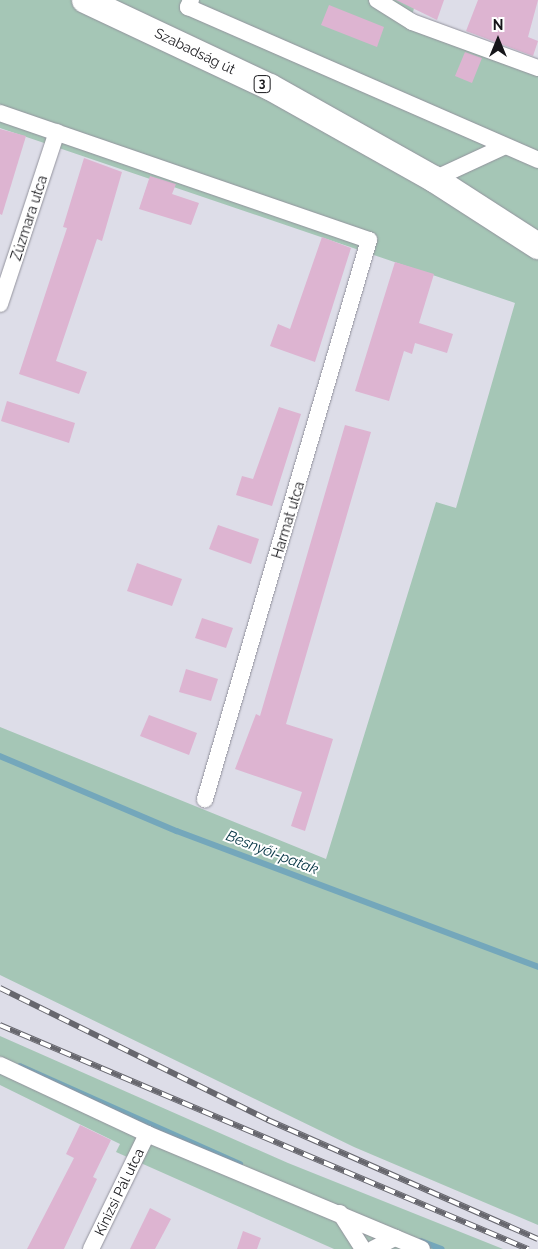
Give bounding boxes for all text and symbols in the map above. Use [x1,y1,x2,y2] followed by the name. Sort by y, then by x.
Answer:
[473,15,523,65] north arrow
[493,17,503,33] text: N
[152,24,238,78] street label: Szabadság út
[253,74,271,94] road number: 3
[7,173,51,263] street label: Zúzmara utca
[268,479,308,561] street label: Harmat utca
[223,827,321,879] water label: Besnyői-patak
[91,1145,147,1239] street label: Kinizsi Pál utca

